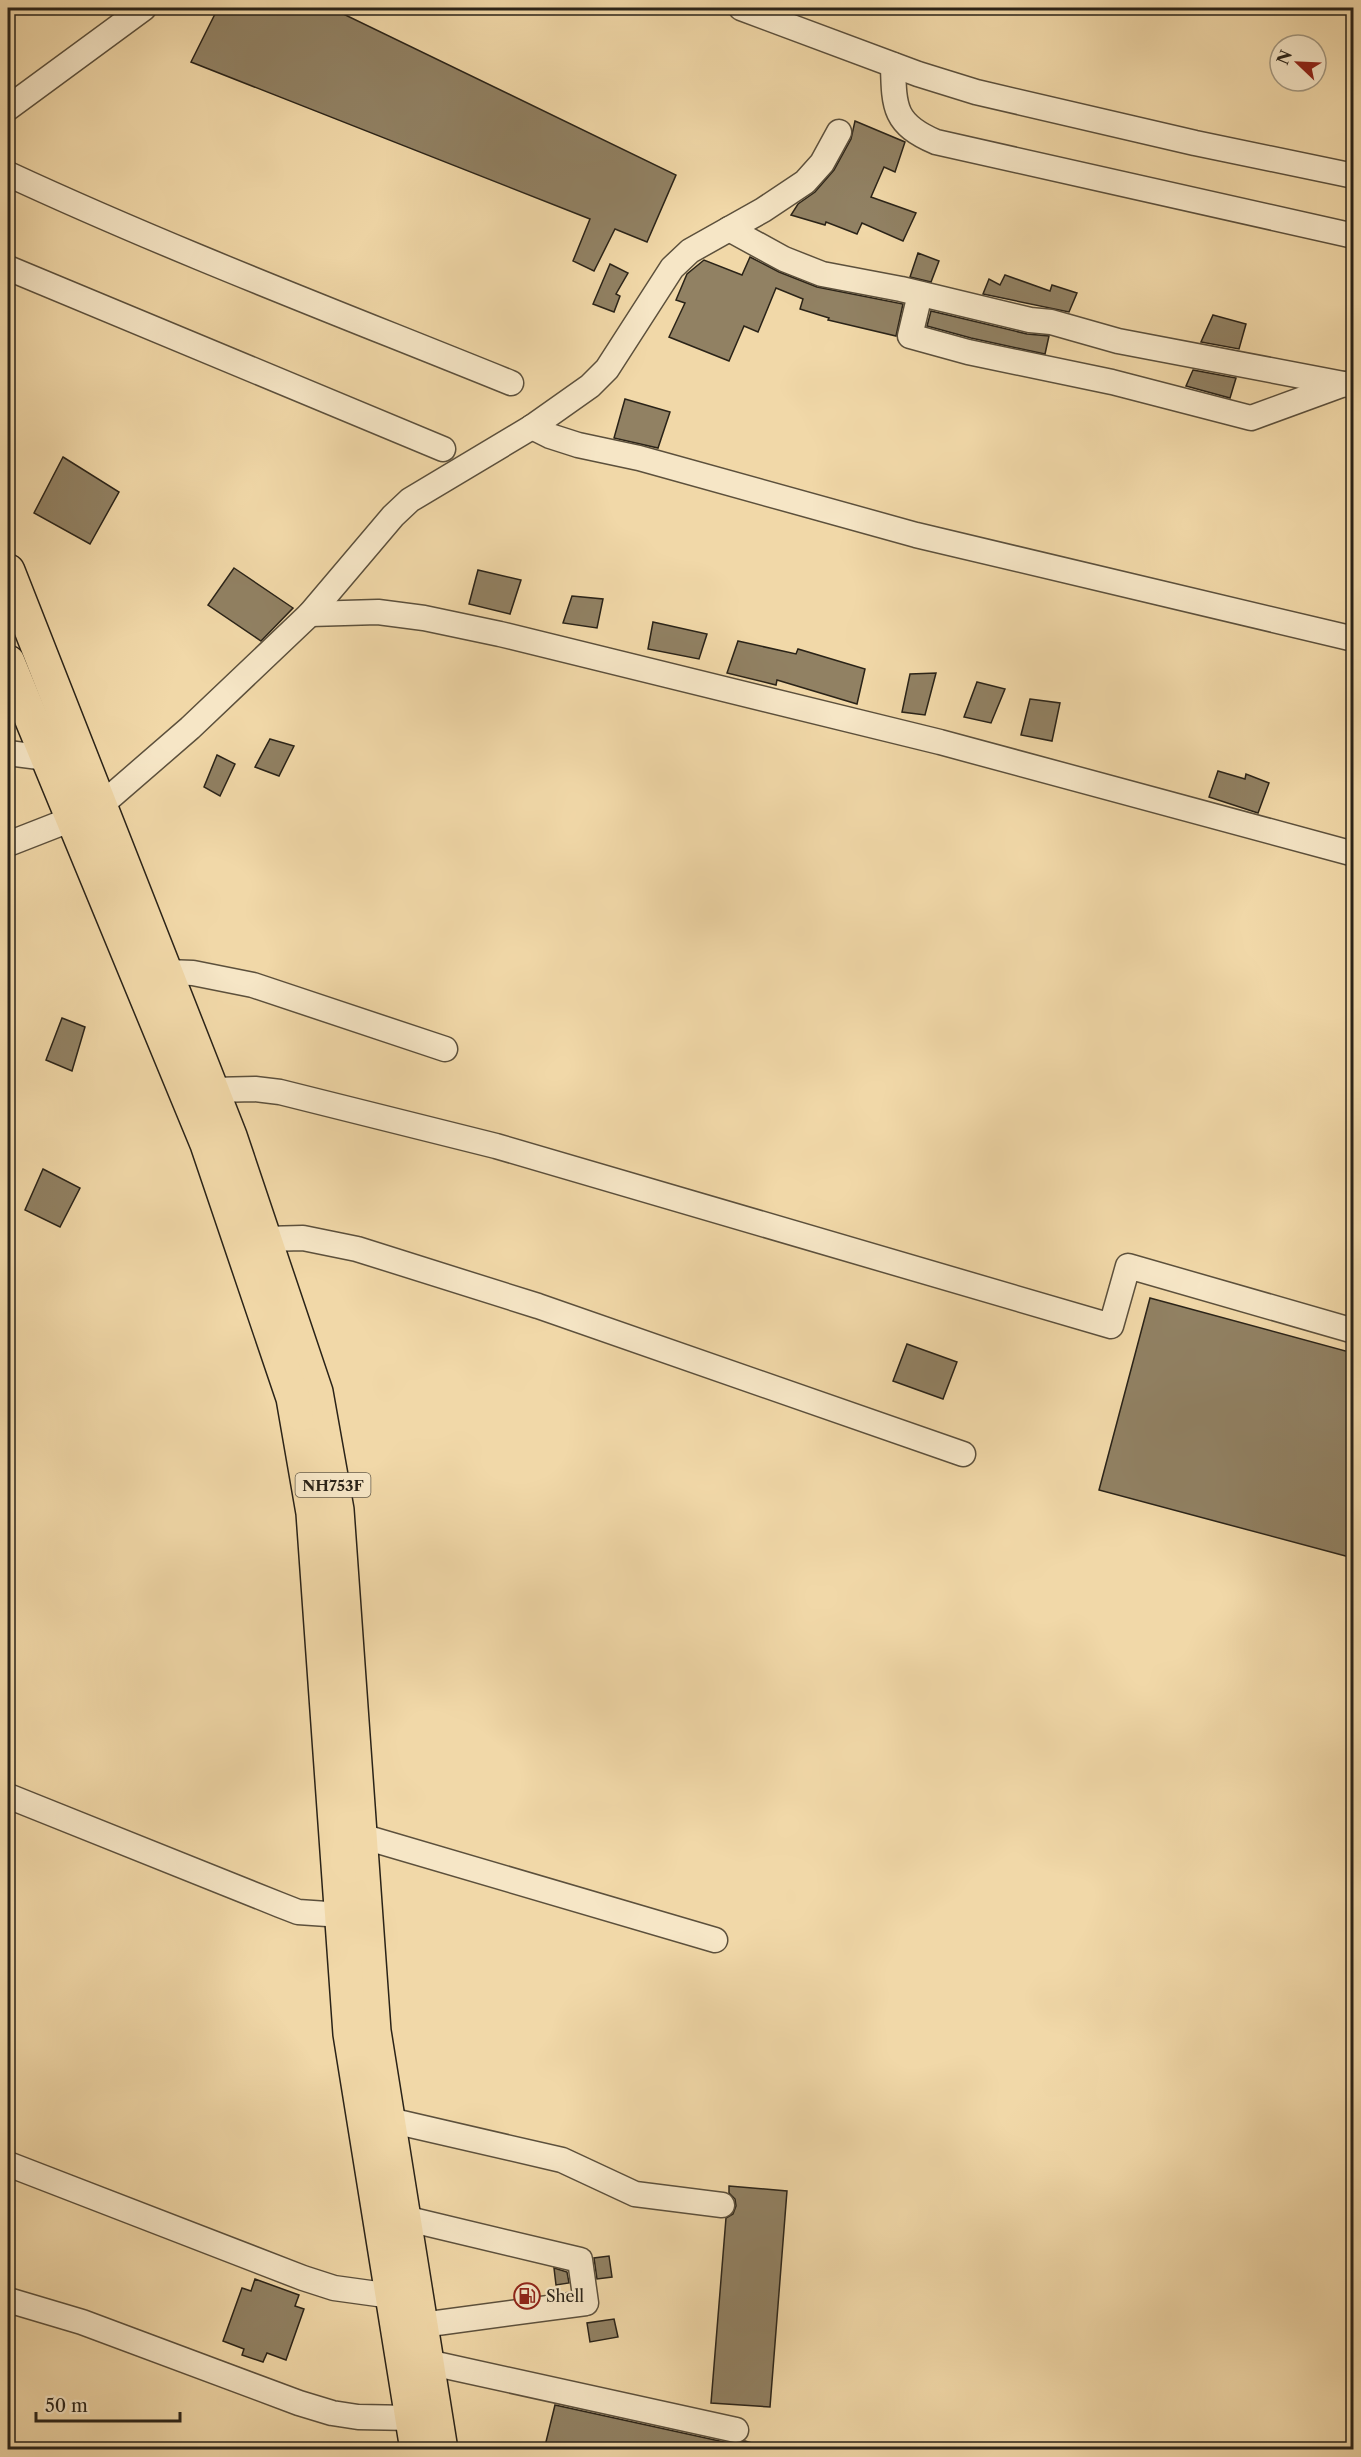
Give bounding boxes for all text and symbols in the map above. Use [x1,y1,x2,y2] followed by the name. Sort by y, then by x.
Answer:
[1268,33,1328,93] north arrow
[1272,47,1296,67] text: N
[296,1473,370,1497] road number: NH753F
[512,2281,542,2311] fuel station icon: Shell
[546,2286,584,2306] place label: Shell
[36,2385,180,2423] scale bar
[45,2395,88,2417] text: 50 m

